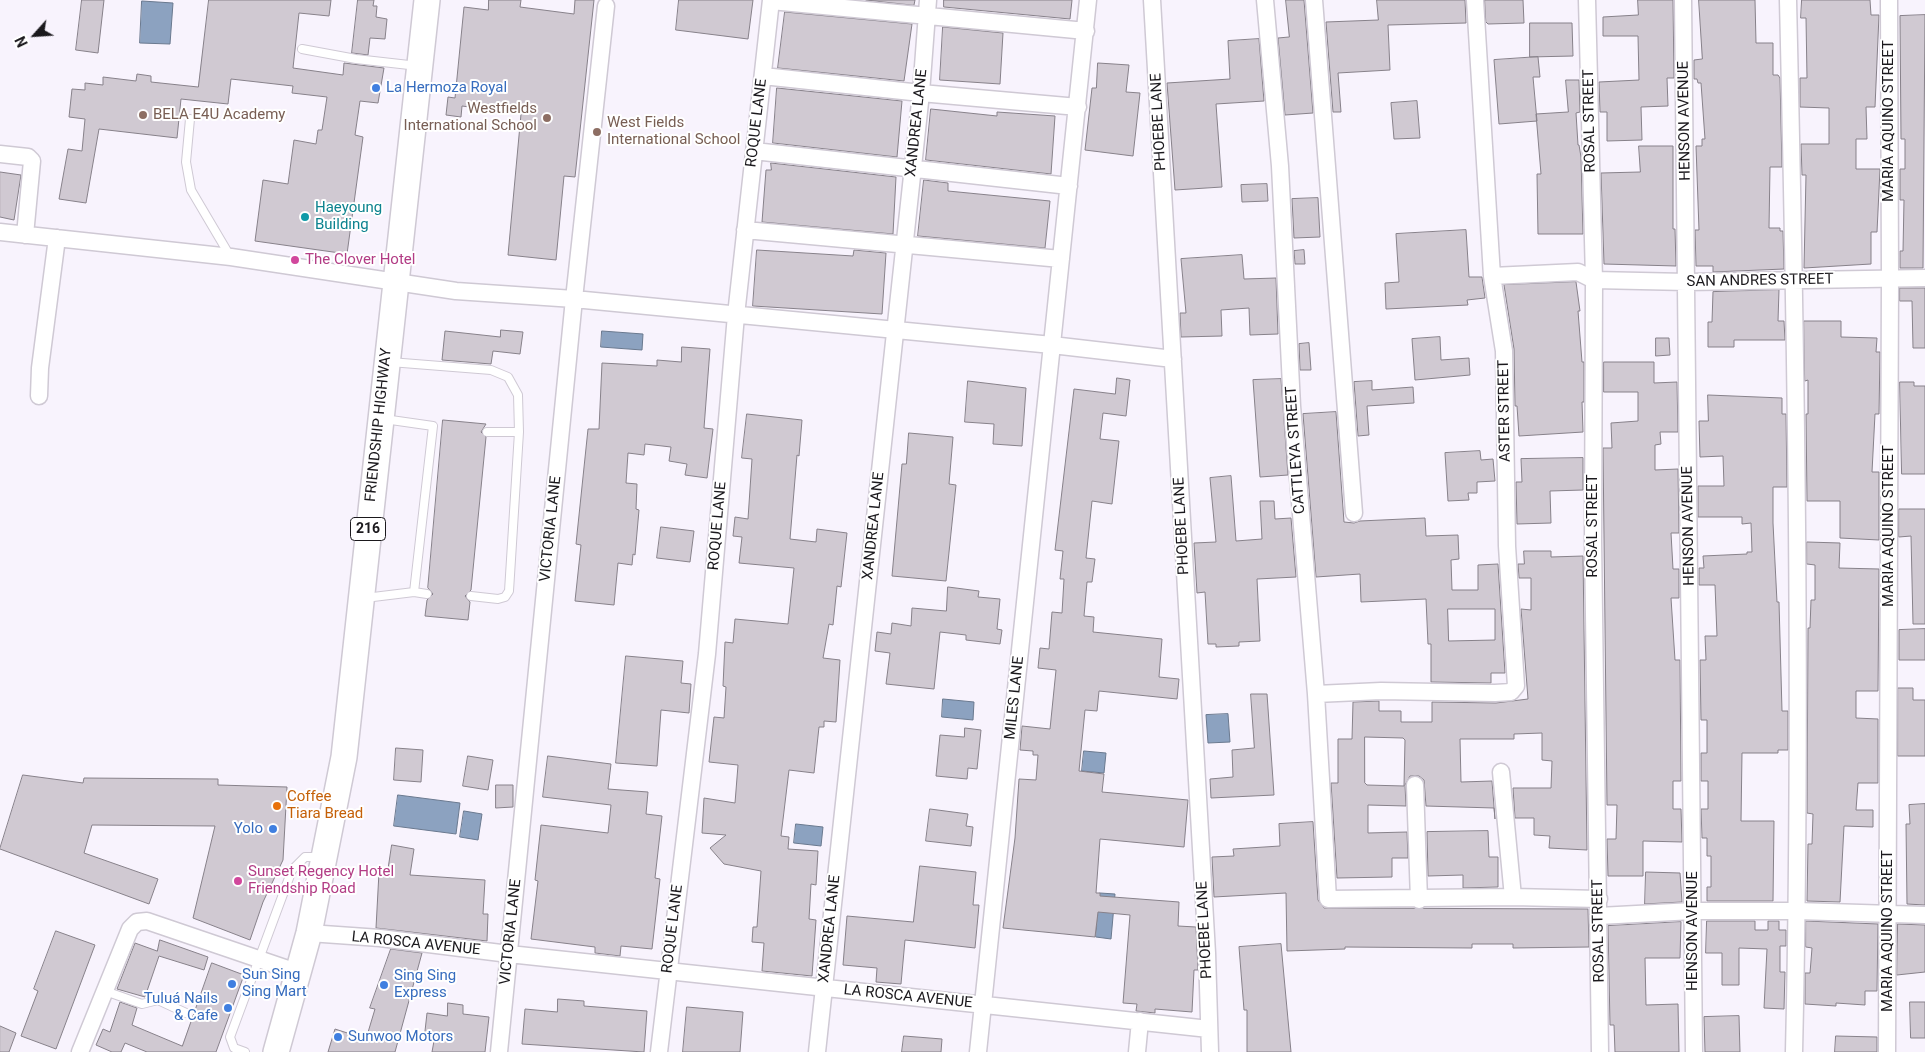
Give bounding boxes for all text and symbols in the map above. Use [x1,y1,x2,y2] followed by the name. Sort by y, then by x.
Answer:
[10,10,60,60] north arrow
[12,34,31,50] text: N
[1880,40,1898,202] street label: MARIA AQUINO STREET
[1675,61,1695,181] street label: HENSON AVENUE
[902,68,932,178] street label: XANDREA LANE
[1580,69,1600,173] street label: ROSAL STREET
[1147,73,1171,171] street label: PHOEBE LANE
[743,78,771,168] street label: ROQUE LANE
[386,79,507,97] place label: La Hermoza Royal
[370,82,382,94] marker: La Hermoza Royal
[404,100,537,135] place label: Westfields International School
[153,106,285,124] place label: BELA E4U Academy
[137,109,149,121] marker: BELA E4U Academy
[541,112,553,124] marker: Westfields International School
[607,114,740,149] place label: West Fields International School
[591,126,603,138] marker: West Fields International School
[315,199,382,234] place label: Haeyoung Building
[299,211,311,223] marker: Haeyoung Building
[305,251,415,269] place label: The Clover Hotel
[289,254,301,266] marker: The Clover Hotel
[1686,271,1834,291] street label: SAN ANDRES STREET
[362,347,396,503] street label: FRIENDSHIP HIGHWAY
[1495,360,1515,462] street label: ASTER STREET
[1283,385,1309,515] street label: CATTLEYA STREET
[1880,445,1898,607] street label: MARIA AQUINO STREET
[1679,466,1699,586] street label: HENSON AVENUE
[859,471,889,581] street label: XANDREA LANE
[1584,474,1602,578] street label: ROSAL STREET
[536,475,566,583] street label: VICTORIA LANE
[1170,477,1194,575] street label: PHOEBE LANE
[705,481,731,571] street label: ROQUE LANE
[350,518,386,540] road number: 216
[1002,655,1028,741] street label: MILES LANE
[287,788,363,823] place label: Coffee Tiara Bread
[271,800,283,812] marker: Coffee Tiara Bread
[234,820,263,838] place label: Yolo
[267,823,279,835] marker: Yolo
[1879,850,1897,1012] street label: MARIA AQUINO STREET
[248,863,394,898] place label: Sunset Regency Hotel Friendship Road
[1684,871,1702,991] street label: HENSON AVENUE
[815,874,845,984] street label: XANDREA LANE
[232,875,244,887] marker: Sunset Regency Hotel Friendship Road
[496,878,526,986] street label: VICTORIA LANE
[1589,879,1609,983] street label: ROSAL STREET
[1193,881,1217,979] street label: PHOEBE LANE
[659,884,687,974] street label: ROQUE LANE
[351,928,481,960] street label: LA ROSCA AVENUE
[242,966,307,1001] place label: Sun Sing Sing Mart
[394,967,456,1002] place label: Sing Sing Express
[226,978,238,990] marker: Sun Sing Sing Mart
[378,979,390,991] marker: Sing Sing Express
[843,981,973,1013] street label: LA ROSCA AVENUE
[144,990,218,1025] place label: Tuluá Nails & Cafe
[222,1002,234,1014] marker: Tuluá Nails & Cafe
[348,1028,453,1046] place label: Sunwoo Motors
[332,1031,344,1043] marker: Sunwoo Motors

